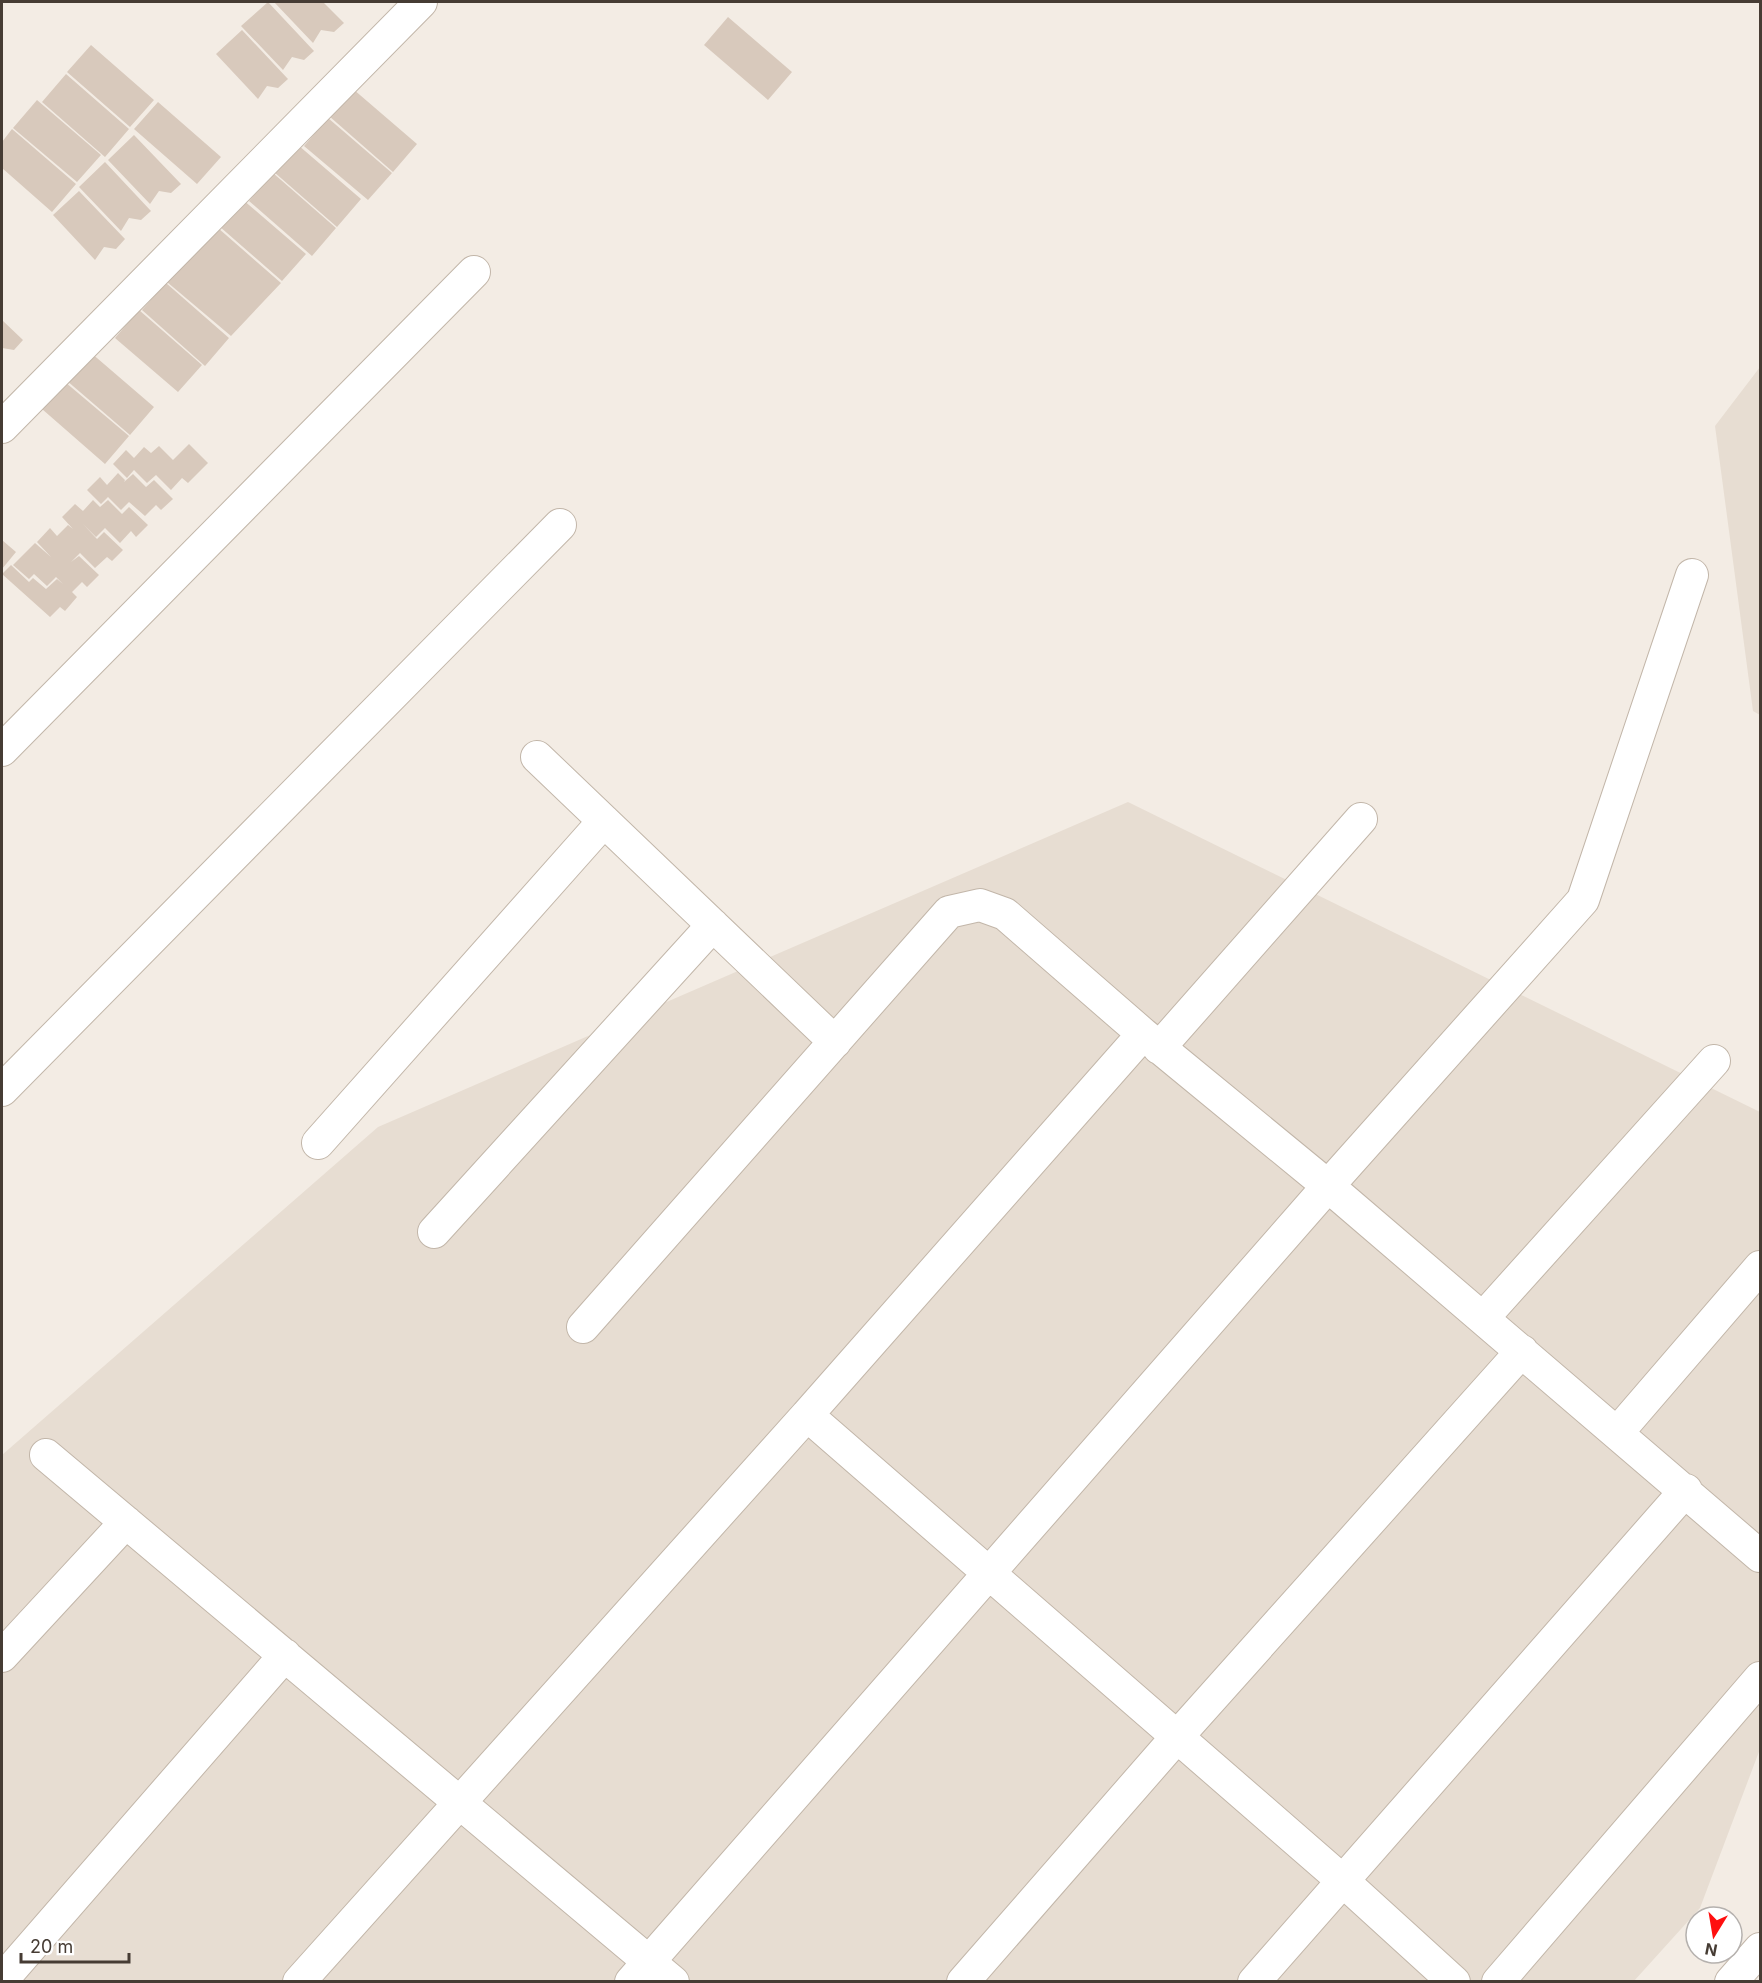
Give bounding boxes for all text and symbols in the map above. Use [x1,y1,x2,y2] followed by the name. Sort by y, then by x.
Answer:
[1684,1905,1744,1965] north arrow
[21,1926,129,1964] scale bar
[30,1936,73,1957] text: 20 m
[1703,1939,1719,1961] text: N

